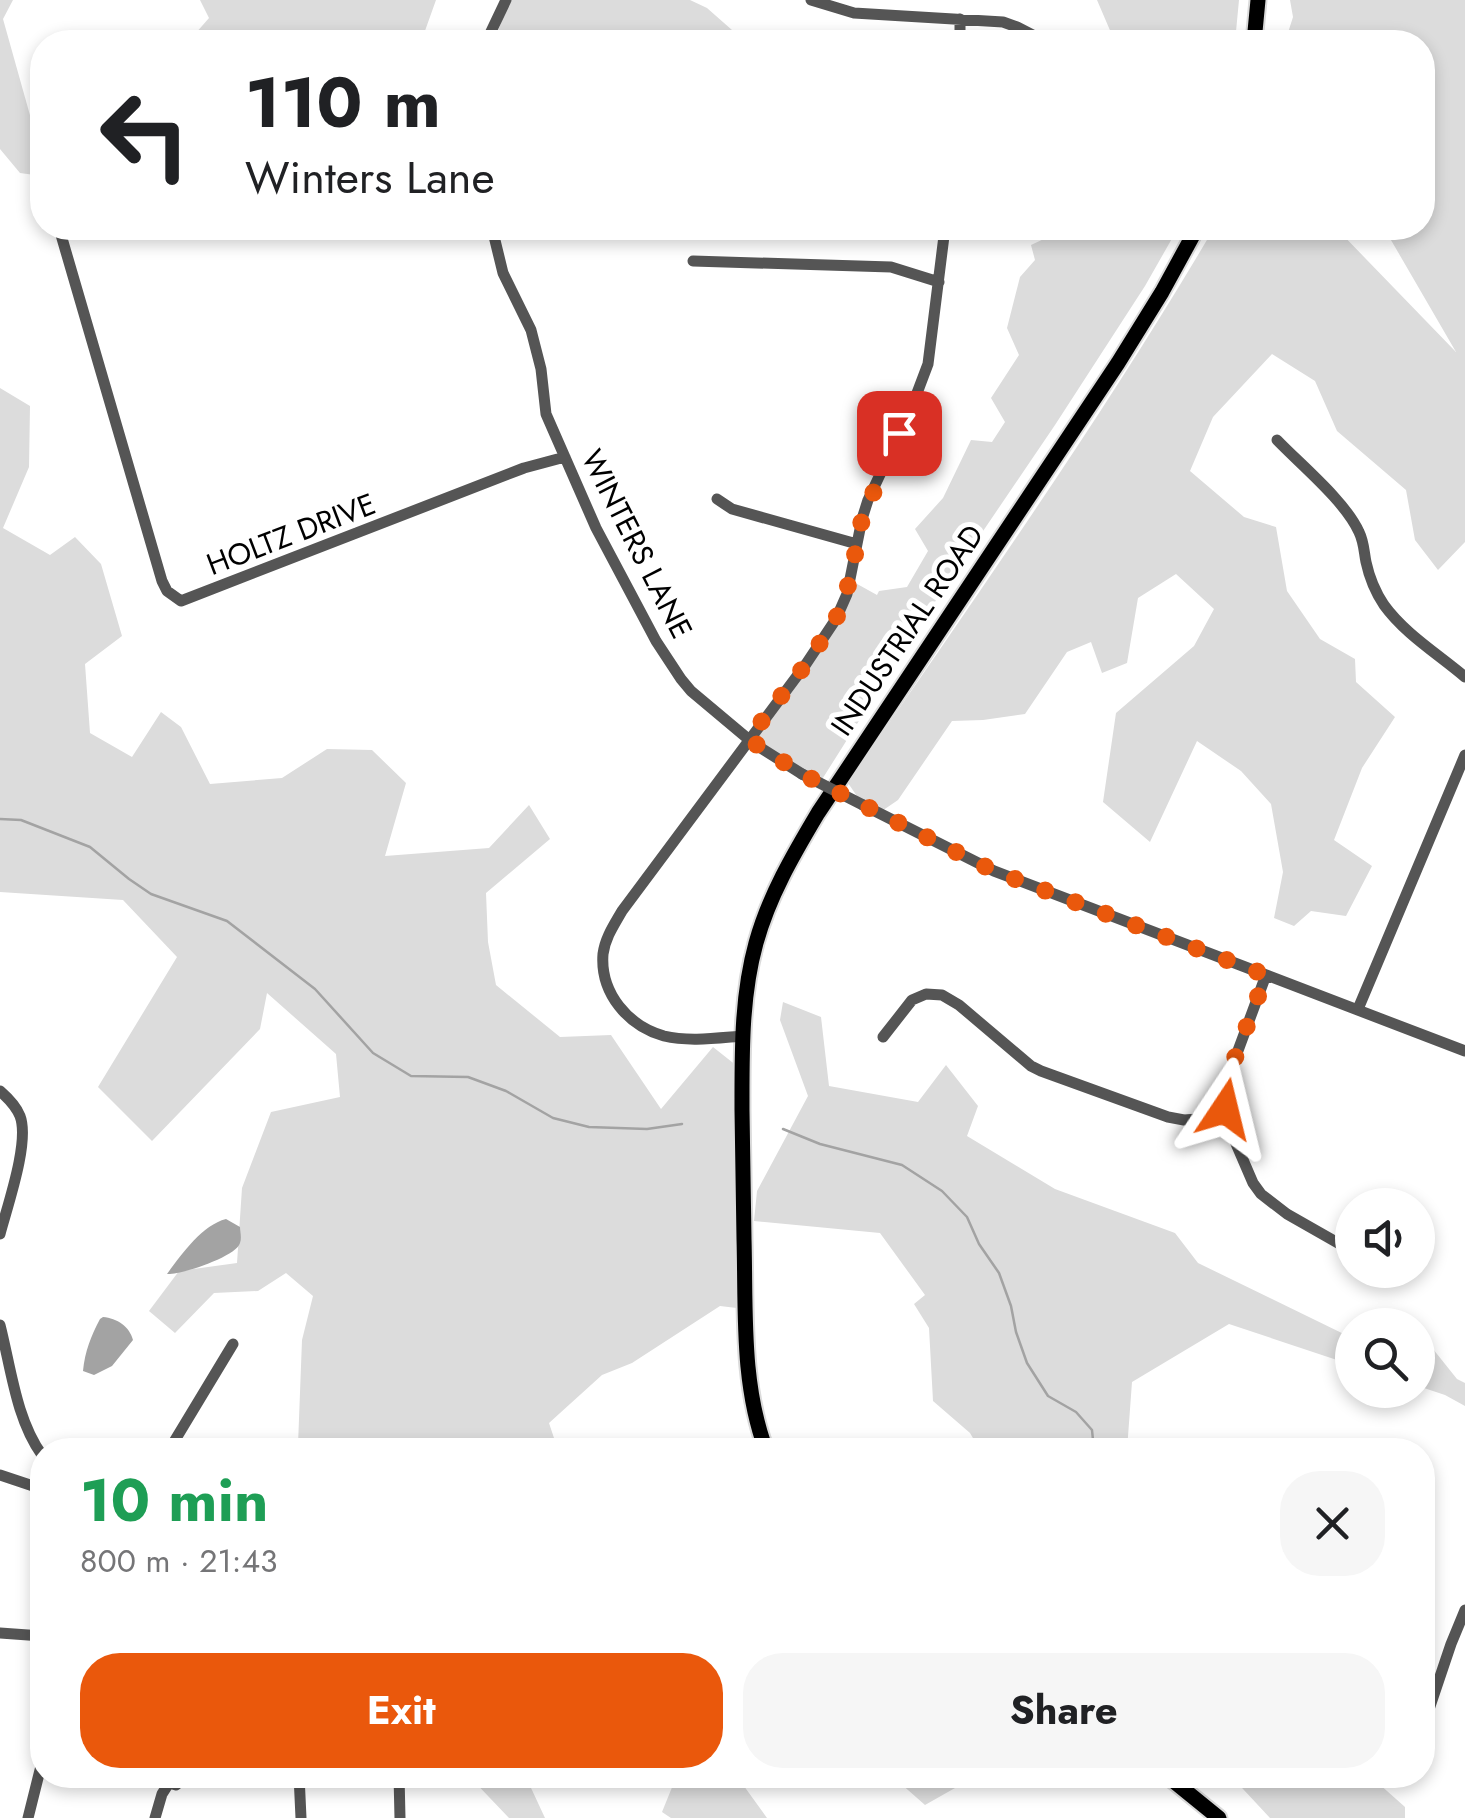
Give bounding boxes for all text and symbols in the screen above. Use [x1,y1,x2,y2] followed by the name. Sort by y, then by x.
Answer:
[245,52,441,153] text: 110 m
[80,70,210,200] icon: left
[245,145,495,210] text: Winters Lane
[857,391,942,476] pin
[872,406,927,461] icon: arrive
[571,442,703,646] street label: WINTERS LANE
[200,482,382,586] street label: HOLTZ DRIVE
[820,516,994,744] street label: INDUSTRIAL ROAD
[1173,1057,1277,1161] position arrow
[1335,1188,1435,1408] map controls
[1335,1188,1435,1288] button: sound
[1335,1308,1435,1408] button: search
[80,1457,269,1544] text: 10 min
[1280,1471,1385,1576] button: close
[80,1538,278,1584] text: 800 m · 21:43
[80,1653,723,1768] button: Exit
[743,1653,1385,1768] button: Share

